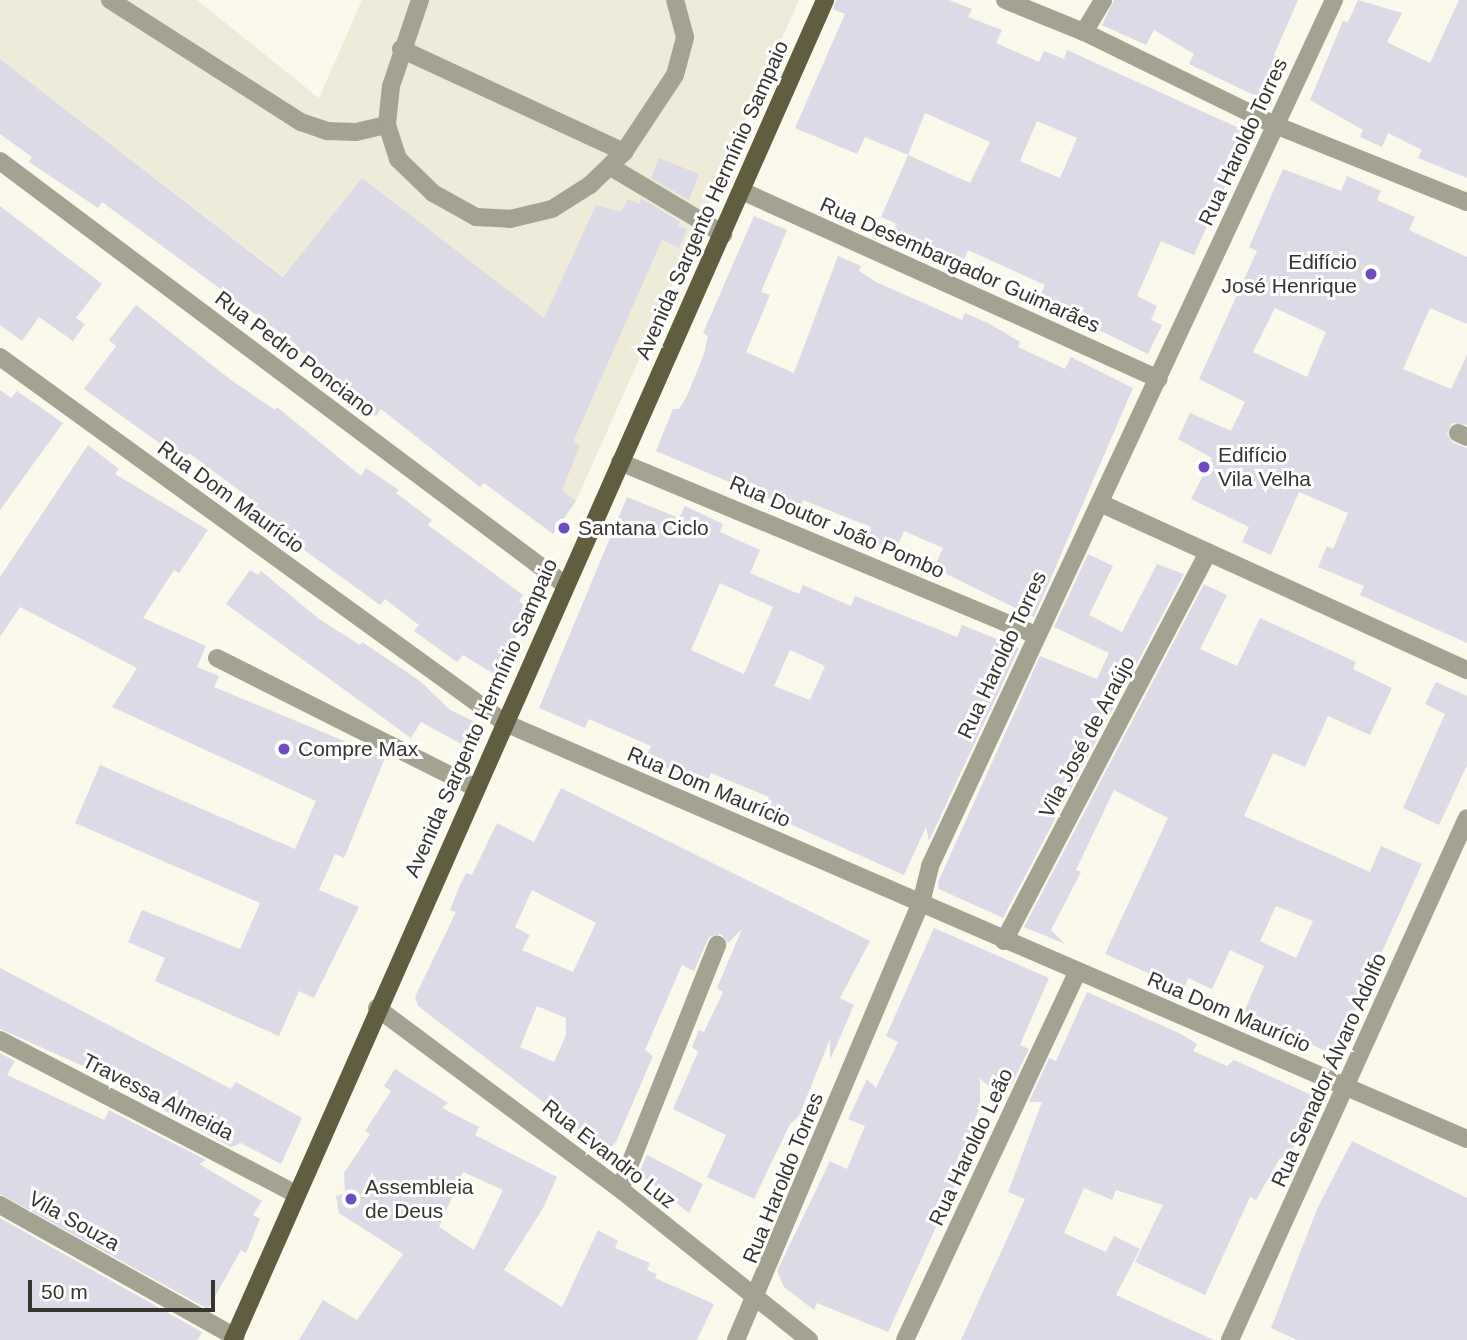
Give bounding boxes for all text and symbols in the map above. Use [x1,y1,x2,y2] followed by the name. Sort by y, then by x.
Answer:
[630,37,794,363] street label: Avenida Sargento Hermínio Sampaio
[1193,54,1293,230] street label: Rua Haroldo Torres
[816,192,1104,338] street label: Rua Desembargador Guimarães
[1222,249,1357,299] place label: Edifício José Henrique
[1363,266,1379,282] marker: Edifício José Henrique
[210,286,380,422] street label: Rua Pedro Ponciano
[153,435,309,559] street label: Rua Dom Maurício
[1218,442,1311,492] place label: Edifício Vila Velha
[1196,459,1212,475] marker: Edifício Vila Velha
[726,470,948,584] street label: Rua Doutor João Pombo
[578,515,709,541] place label: Santana Ciclo
[556,520,572,536] marker: Santana Ciclo
[399,555,563,881] street label: Avenida Sargento Hermínio Sampaio
[952,567,1052,743] street label: Rua Haroldo Torres
[1033,651,1141,823] street label: Vila José de Araújo
[298,736,418,762] place label: Compre Max
[276,741,292,757] marker: Compre Max
[624,741,794,833] street label: Rua Dom Maurício
[1266,949,1392,1191] street label: Rua Senador Álvaro Adolfo
[1144,966,1314,1058] street label: Rua Dom Maurício
[78,1048,238,1146] street label: Travessa Almeida
[924,1064,1018,1230] street label: Rua Haroldo Leão
[737,1089,829,1267] street label: Rua Haroldo Torres
[537,1094,681,1214] street label: Rua Evandro Luz
[365,1174,474,1224] place label: Assembleia de Deus
[24,1186,124,1256] street label: Vila Souza
[343,1191,359,1207] marker: Assembleia de Deus
[32,1266,219,1310] scale bar
[41,1280,88,1303] text: 50 m

